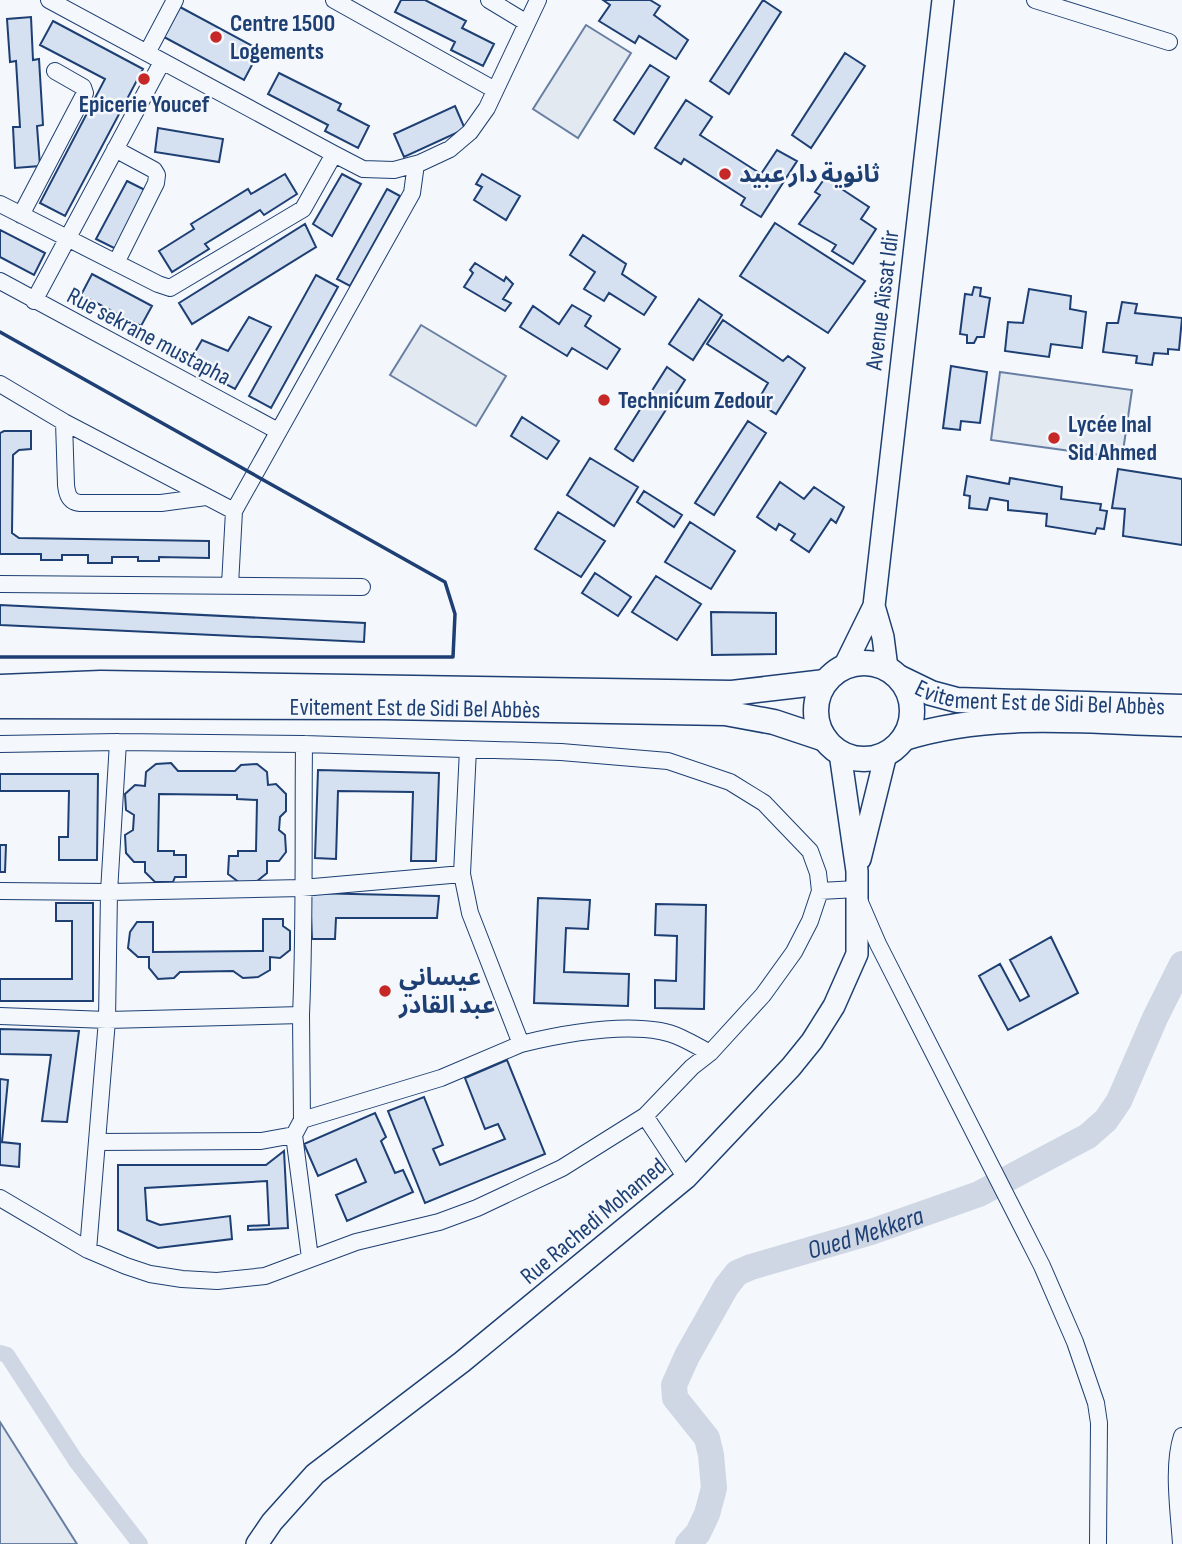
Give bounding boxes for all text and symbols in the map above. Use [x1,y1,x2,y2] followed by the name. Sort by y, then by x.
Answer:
[230,9,335,66] place label: Centre 1500 Logements
[208,29,224,45] marker: Centre 1500 Logements
[136,71,152,87] marker: Epicerie Youcef
[79,90,210,119] place label: Epicerie Youcef
[739,160,880,189] place label: ثانوية دار عبيد
[717,166,733,182] marker: ثانوية دار عبيد
[859,228,905,373] street label: Avenue Aïssat Idir
[62,281,236,392] street label: Rue sekrane mustapha
[618,386,774,415] place label: Technicum Zedour
[596,392,612,408] marker: Technicum Zedour
[1068,410,1157,467] place label: Lycée Inal Sid Ahmed
[1046,430,1062,446] marker: Lycée Inal Sid Ahmed
[910,673,1165,721] street label: Evitement Est de Sidi Bel Abbès
[290,693,541,725] street label: Evitement Est de Sidi Bel Abbès
[398,963,495,1020] place label: عيساني عبد القادر
[377,983,393,999] marker: عيساني عبد القادر
[515,1152,672,1291] street label: Rue Rachedi Mohamed
[804,1201,928,1267] water label: Oued Mekkera

